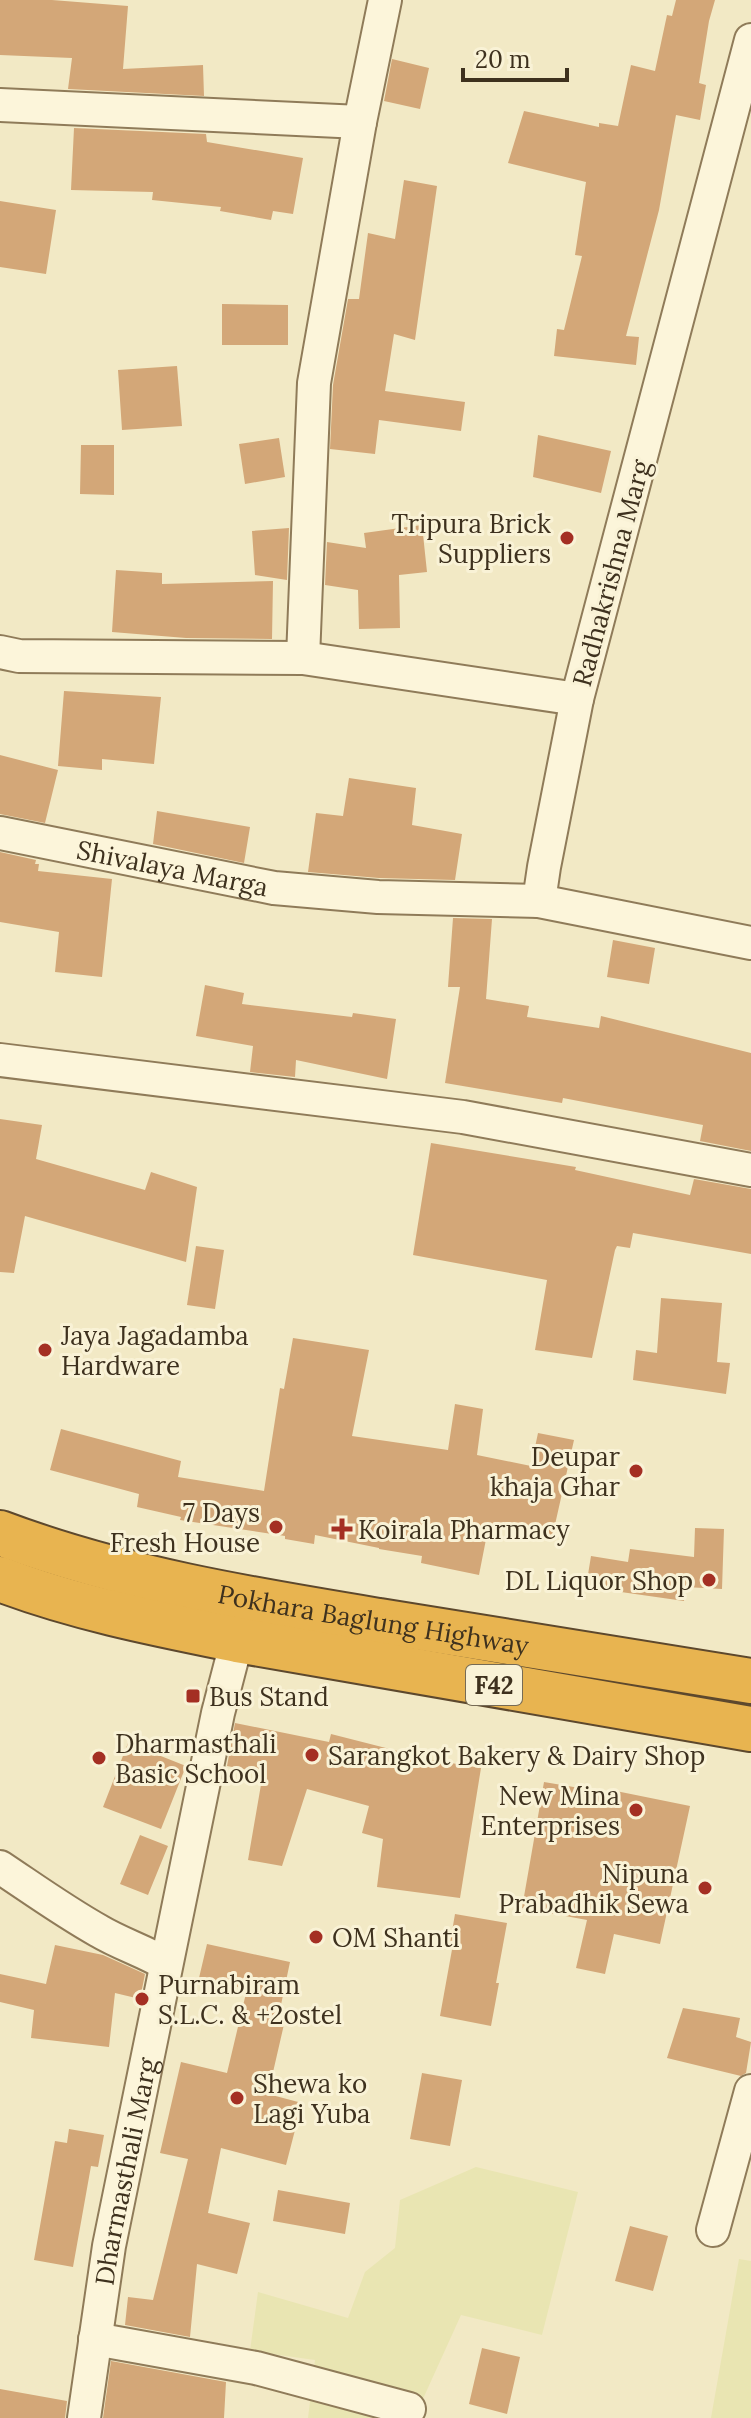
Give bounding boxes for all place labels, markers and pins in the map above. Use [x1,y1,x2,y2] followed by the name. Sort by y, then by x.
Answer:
[391,507,551,570] place label: Tripura Brick Suppliers
[558,529,576,547] marker: Tripura Brick Suppliers
[60,1319,249,1382] place label: Jaya Jagadamba Hardware
[36,1341,54,1359] marker: Jaya Jagadamba Hardware
[490,1440,621,1503] place label: Deupar khaja Ghar
[627,1462,645,1480] marker: Deupar khaja Ghar
[110,1496,260,1559] place label: 7 Days Fresh House
[358,1513,570,1546] place label: Koirala Pharmacy
[267,1518,285,1536] marker: 7 Days Fresh House
[333,1520,351,1538] marker: Koirala Pharmacy
[505,1564,693,1597] place label: DL Liquor Shop
[700,1571,718,1589] marker: DL Liquor Shop
[209,1680,329,1713] place label: Bus Stand
[184,1687,202,1705] marker: Bus Stand
[115,1727,276,1790] place label: Dharmasthali Basic School
[328,1739,705,1772] place label: Sarangkot Bakery & Dairy Shop
[303,1746,321,1764] marker: Sarangkot Bakery & Dairy Shop
[90,1749,108,1767] marker: Dharmasthali Basic School
[481,1779,620,1842] place label: New Mina Enterprises
[627,1801,645,1819] marker: New Mina Enterprises
[498,1857,689,1920] place label: Nipuna Prabadhik Sewa
[696,1879,714,1897] marker: Nipuna Prabadhik Sewa
[332,1921,460,1954] place label: OM Shanti
[307,1928,325,1946] marker: OM Shanti
[158,1968,342,2031] place label: Purnabiram S.L.C. & +2ostel
[133,1990,151,2008] marker: Purnabiram S.L.C. & +2ostel
[253,2067,370,2130] place label: Shewa ko Lagi Yuba
[228,2089,246,2107] marker: Shewa ko Lagi Yuba

